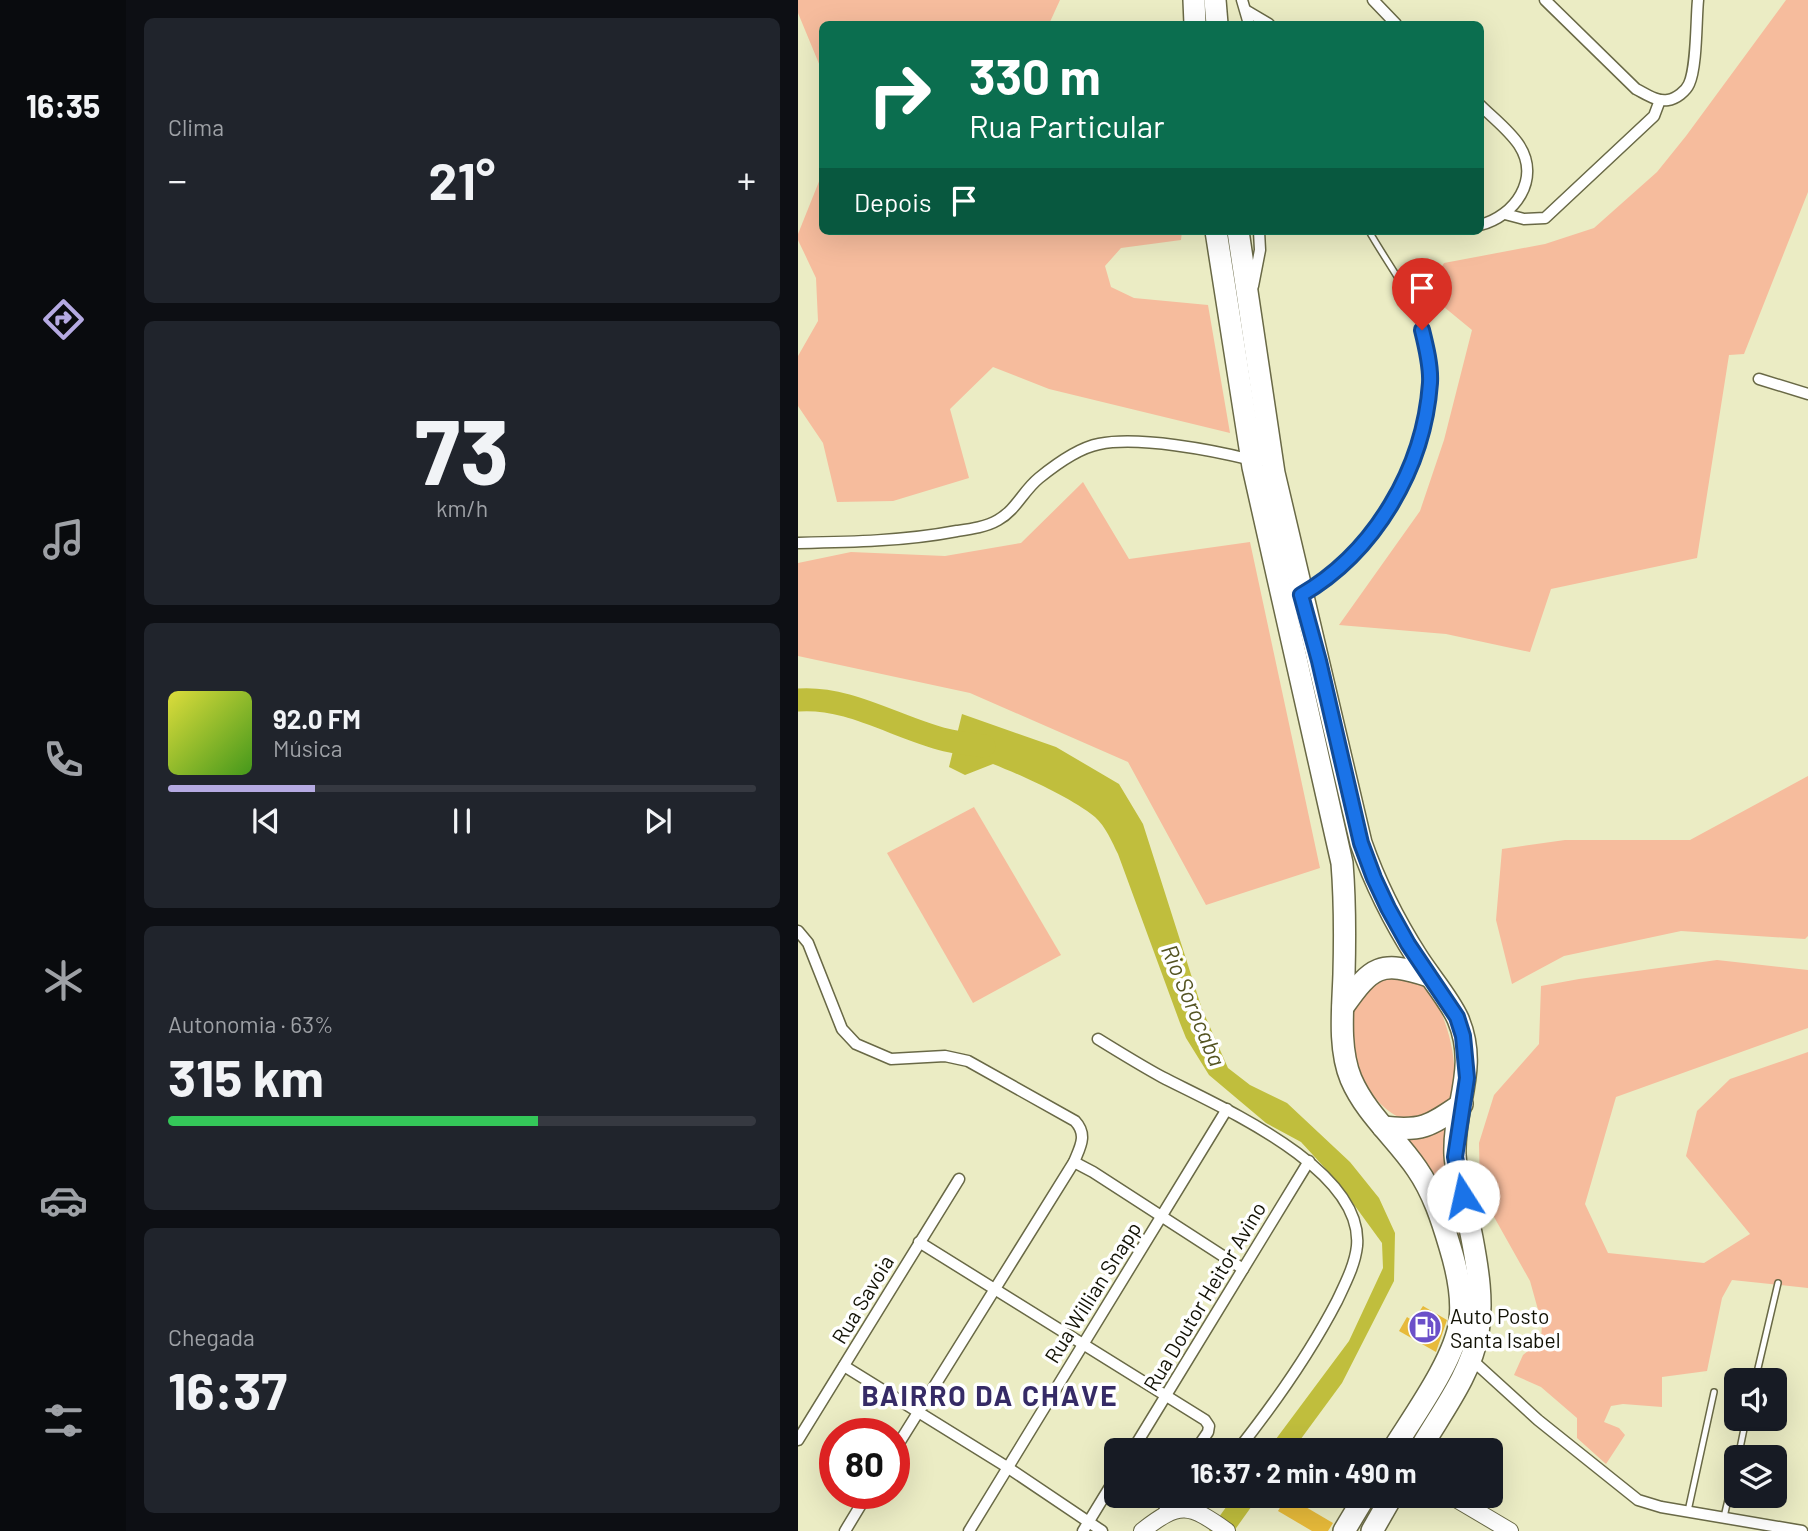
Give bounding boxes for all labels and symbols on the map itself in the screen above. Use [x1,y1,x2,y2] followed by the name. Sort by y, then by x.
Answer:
[1392,258,1452,330] pin
[1156,940,1232,1070] water label: Rio Sorocaba
[1426,1159,1500,1233] position arrow
[1138,1197,1270,1395] street label: Rua Doutor Heitor Avino
[1039,1217,1145,1367] street label: Rua Willian Snapp
[826,1250,898,1348] street label: Rua Savoia
[1450,1303,1560,1352] place label: Auto Posto Santa Isabel
[1406,1308,1444,1346] fuel station icon: Auto Posto Santa Isabel
[862,1378,1119,1412] district label: BAIRRO DA CHAVE
[819,1418,910,1509] speed limit sign: 80

